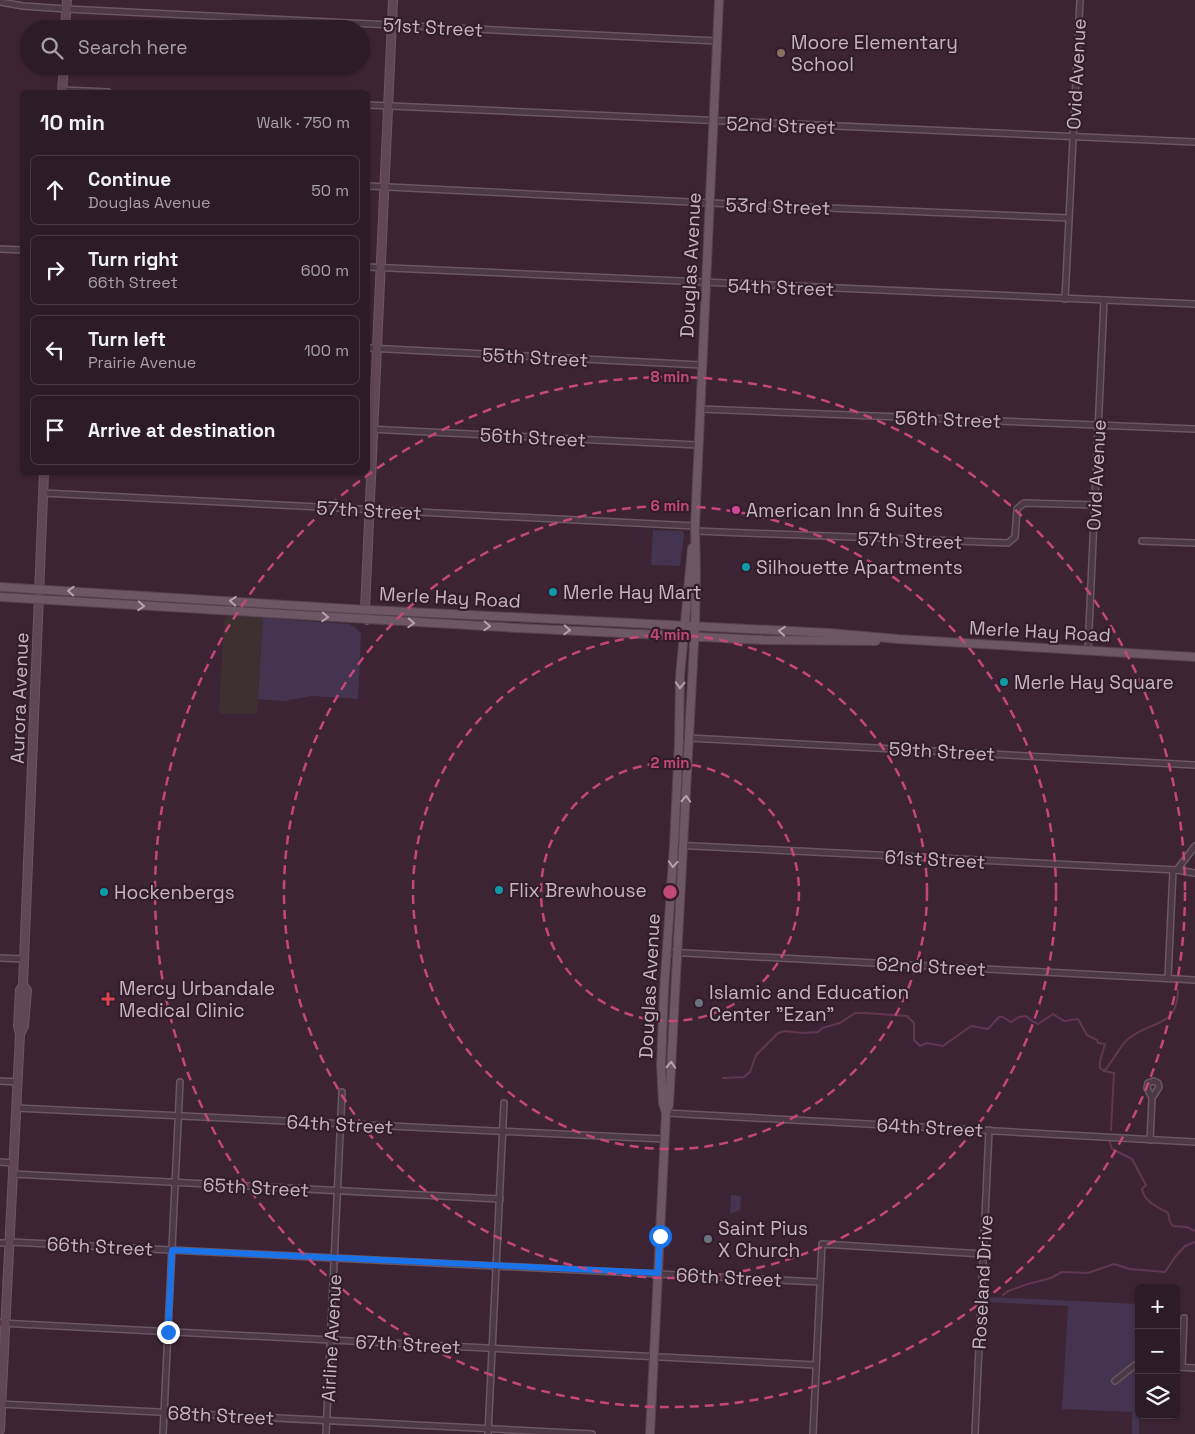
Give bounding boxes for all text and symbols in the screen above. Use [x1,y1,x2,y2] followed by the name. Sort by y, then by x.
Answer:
[382,12,484,43] street label: 51st Street
[1061,18,1092,130] street label: Ovid Avenue
[20,20,370,75] search box
[791,30,958,77] place label: Moore Elementary School
[38,34,66,62] icon: search
[78,35,188,60] text: Search here
[775,47,787,59] marker: Moore Elementary School
[40,109,105,136] text: 10 min
[726,111,836,140] street label: 52nd Street
[256,112,350,133] text: Walk · 750 m
[88,167,171,192] text: Continue
[41,176,69,204] icon: ahead
[311,180,349,201] text: 50 m
[88,192,210,213] text: Douglas Avenue
[674,192,707,338] street label: Douglas Avenue
[725,192,831,221] street label: 53rd Street
[88,247,178,272] text: Turn right
[41,256,69,284] icon: right
[301,260,349,281] text: 600 m
[88,272,178,293] text: 66th Street
[727,273,835,302] street label: 54th Street
[88,327,166,352] text: Turn left
[41,336,69,364] icon: left
[304,340,349,361] text: 100 m
[481,342,589,373] street label: 55th Street
[88,352,196,373] text: Prairie Avenue
[651,367,689,386] text: 8 min
[894,405,1002,434] street label: 56th Street
[41,416,69,444] icon: arrive
[88,418,276,443] text: Arrive at destination
[1081,419,1112,531] street label: Ovid Avenue
[479,422,587,453] street label: 56th Street
[316,495,422,526] street label: 57th Street
[650,496,690,515] text: 6 min
[746,498,943,523] place label: American Inn & Suites
[730,504,742,516] marker: American Inn & Suites
[857,526,963,555] street label: 57th Street
[756,555,963,580] place label: Silhouette Apartments
[740,561,752,573] marker: Silhouette Apartments
[563,580,702,605] place label: Merle Hay Mart
[378,581,521,614] street label: Merle Hay Road
[67,586,74,596] one-way arrow
[547,586,559,598] marker: Merle Hay Mart
[229,595,237,606] one-way arrow
[137,600,145,611] one-way arrow
[321,612,329,623] one-way arrow
[968,615,1111,648] street label: Merle Hay Road
[407,617,415,628] one-way arrow
[483,621,491,632] one-way arrow
[563,625,571,636] one-way arrow
[650,625,690,644] text: 4 min
[777,626,785,637] one-way arrow
[5,632,34,764] street label: Aurora Avenue
[1014,670,1174,695] place label: Merle Hay Square
[998,676,1010,688] marker: Merle Hay Square
[675,681,685,689] one-way arrow
[888,736,996,767] street label: 59th Street
[651,753,689,772] text: 2 min
[680,795,691,803] one-way arrow
[884,844,986,875] street label: 61st Street
[668,861,679,869] one-way arrow
[509,878,647,903] place label: Flix Brewhouse
[114,880,235,905] place label: Hockenbergs
[661,883,679,901] centre of rings
[493,884,505,896] marker: Flix Brewhouse
[98,886,110,898] marker: Hockenbergs
[633,913,666,1059] street label: Douglas Avenue
[875,951,986,982] street label: 62nd Street
[119,976,275,1023] place label: Mercy Urbandale Medical Clinic
[709,980,909,1027] place label: Islamic and Education Center "Ezan"
[101,992,115,1006] marker: Mercy Urbandale Medical Clinic
[693,997,705,1009] marker: Islamic and Education Center "Ezan"
[665,1061,676,1069] one-way arrow
[286,1109,394,1140] street label: 64th Street
[876,1112,984,1143] street label: 64th Street
[202,1172,310,1203] street label: 65th Street
[966,1214,999,1350] street label: Roseland Drive
[718,1216,808,1263] place label: Saint Pius X Church
[649,1225,672,1248] route start
[46,1231,154,1262] street label: 66th Street
[702,1233,714,1245] marker: Saint Pius X Church
[675,1262,783,1293] street label: 66th Street
[316,1274,347,1402] street label: Airline Avenue
[1135,1284,1180,1419] map controls
[1135,1284,1180,1329] button: +
[157,1321,180,1344] route end
[355,1329,461,1360] street label: 67th Street
[1135,1329,1180,1374] button: −
[1135,1374,1180,1419] button: layers
[167,1400,275,1431] street label: 68th Street

